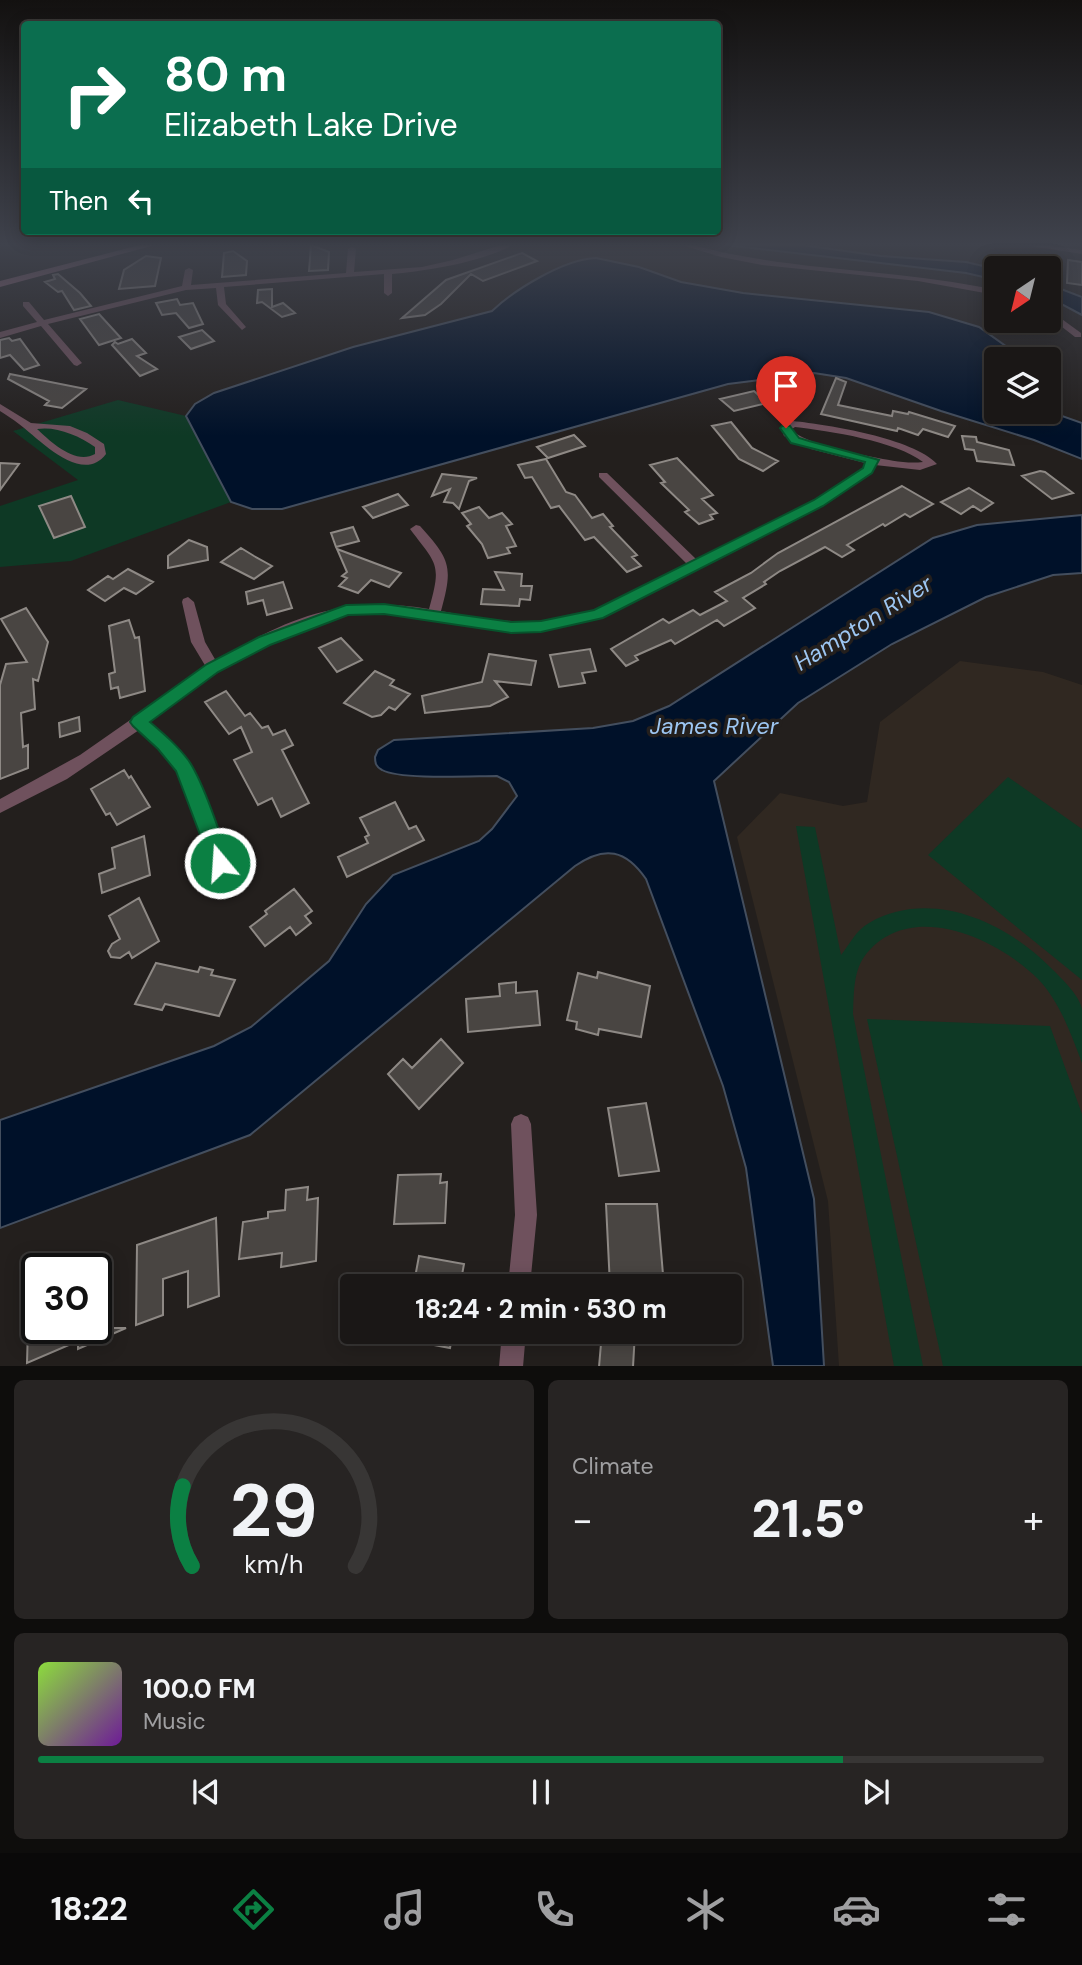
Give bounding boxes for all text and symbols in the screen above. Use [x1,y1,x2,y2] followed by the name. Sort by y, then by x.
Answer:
[164,42,287,106] text: 80 m
[49,49,140,140] icon: right
[164,104,458,146] text: Elizabeth Lake Drive
[122,182,160,220] icon: left
[49,184,108,218] text: Then
[984,256,1060,332] north arrow
[984,256,1061,424] map controls
[984,347,1061,424] button: layers
[756,356,816,428] pin
[767,367,805,405] icon: arrive
[788,568,939,677] water label: Hampton River
[650,711,780,741] water label: James River
[183,826,257,900] position arrow
[21,1253,112,1344] speed limit sign: 30
[415,1292,667,1326] text: 18:24 · 2 min · 530 m
[572,1451,654,1481] text: Climate
[230,1464,318,1559] text: 29
[751,1485,865,1553] text: 21.5°
[572,1495,593,1545] text: −
[1023,1495,1044,1545] text: +
[244,1547,304,1580] text: km/h
[143,1672,255,1706] text: 100.0 FM
[143,1706,206,1736] text: Music
[187,1773,225,1811] icon: previous
[522,1773,560,1811] icon: pause
[857,1773,895,1811] icon: next
[229,1885,278,1934] icon: directions
[380,1885,429,1934] icon: music
[530,1885,579,1934] icon: phone
[681,1885,730,1934] icon: climate
[832,1885,881,1934] icon: car
[982,1885,1031,1934] icon: filters
[51,1888,128,1930] text: 18:22

